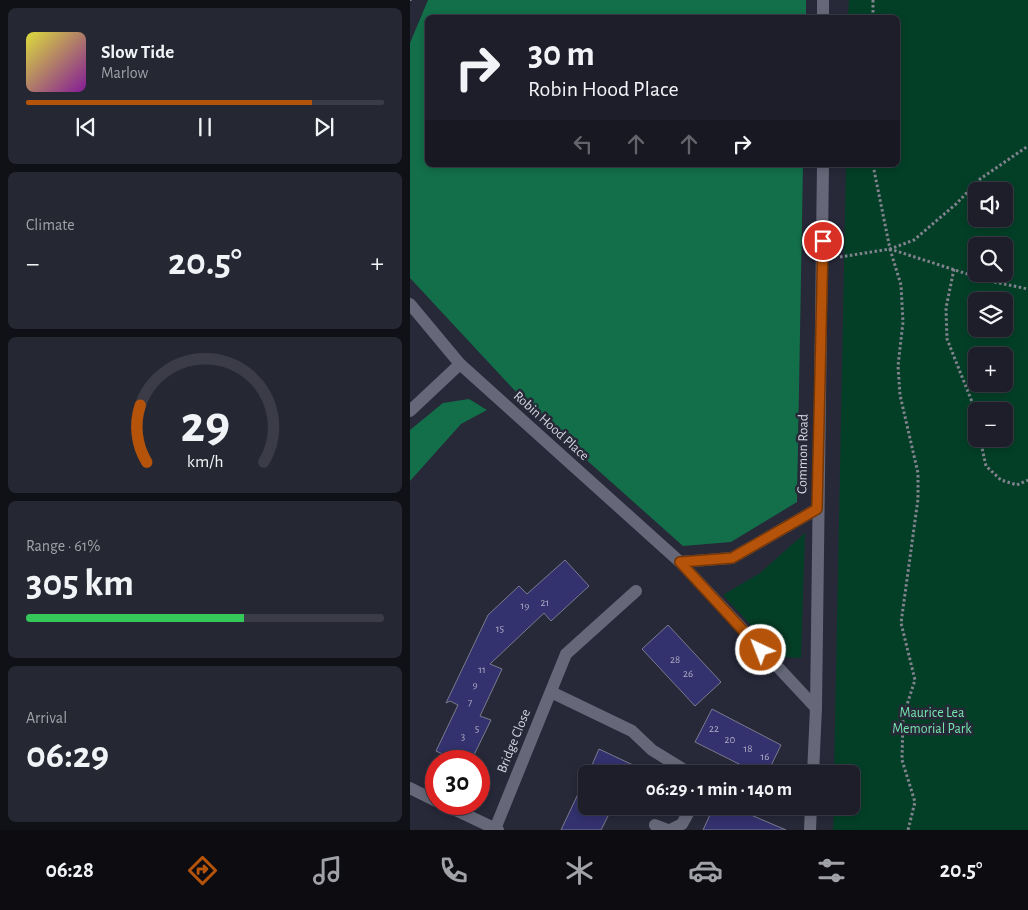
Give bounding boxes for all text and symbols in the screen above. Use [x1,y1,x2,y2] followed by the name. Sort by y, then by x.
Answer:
[445,35,510,100] icon: right
[528,37,595,72] text: 30 m
[101,43,174,62] text: Slow Tide
[101,65,148,81] text: Marlow
[528,78,679,100] text: Robin Hood Place
[72,113,100,141] icon: previous
[191,113,219,141] icon: pause
[310,113,338,141] icon: next
[569,130,597,158] icon: left
[622,130,650,158] icon: ahead
[675,130,703,158] icon: ahead
[728,130,756,158] icon: right
[968,182,1013,447] map controls
[968,182,1013,227] button: sound
[26,217,75,233] text: Climate
[802,220,844,262] pin
[809,227,837,255] icon: arrive
[968,237,1013,282] button: search
[168,244,242,282] text: 20.5°
[26,250,39,278] text: −
[371,250,384,278] text: +
[968,292,1013,337] button: layers
[968,347,1013,392] button: +
[511,389,591,463] street label: Robin Hood Place
[180,399,230,451] text: 29
[968,402,1013,447] button: −
[795,414,811,494] street label: Common Road
[187,453,223,471] text: km/h
[26,538,100,554] text: Range · 61%
[26,565,134,603] text: 305 km
[541,597,549,608] house number: 21
[521,600,529,611] house number: 19
[496,623,505,634] house number: 15
[734,623,786,675] position arrow
[670,654,680,665] house number: 28
[478,664,486,675] house number: 11
[683,668,693,679] house number: 26
[472,679,478,690] house number: 9
[468,697,473,708] house number: 7
[892,706,972,736] park label: Maurice Lea Memorial Park
[495,707,533,775] street label: Bridge Close
[26,710,67,726] text: Arrival
[475,723,480,734] house number: 5
[709,723,719,734] house number: 22
[461,731,466,742] house number: 3
[725,734,736,745] house number: 20
[26,737,109,775] text: 06:29
[744,743,753,754] house number: 18
[425,750,490,815] speed limit sign: 30
[761,751,769,762] house number: 16
[646,780,792,799] text: 06:29 · 1 min · 140 m
[185,853,220,888] icon: directions
[310,853,345,888] icon: music
[436,853,471,888] icon: phone
[562,853,597,888] icon: climate
[688,853,723,888] icon: car
[814,853,849,888] icon: filters
[45,859,94,881] text: 06:28
[940,859,982,881] text: 20.5°

